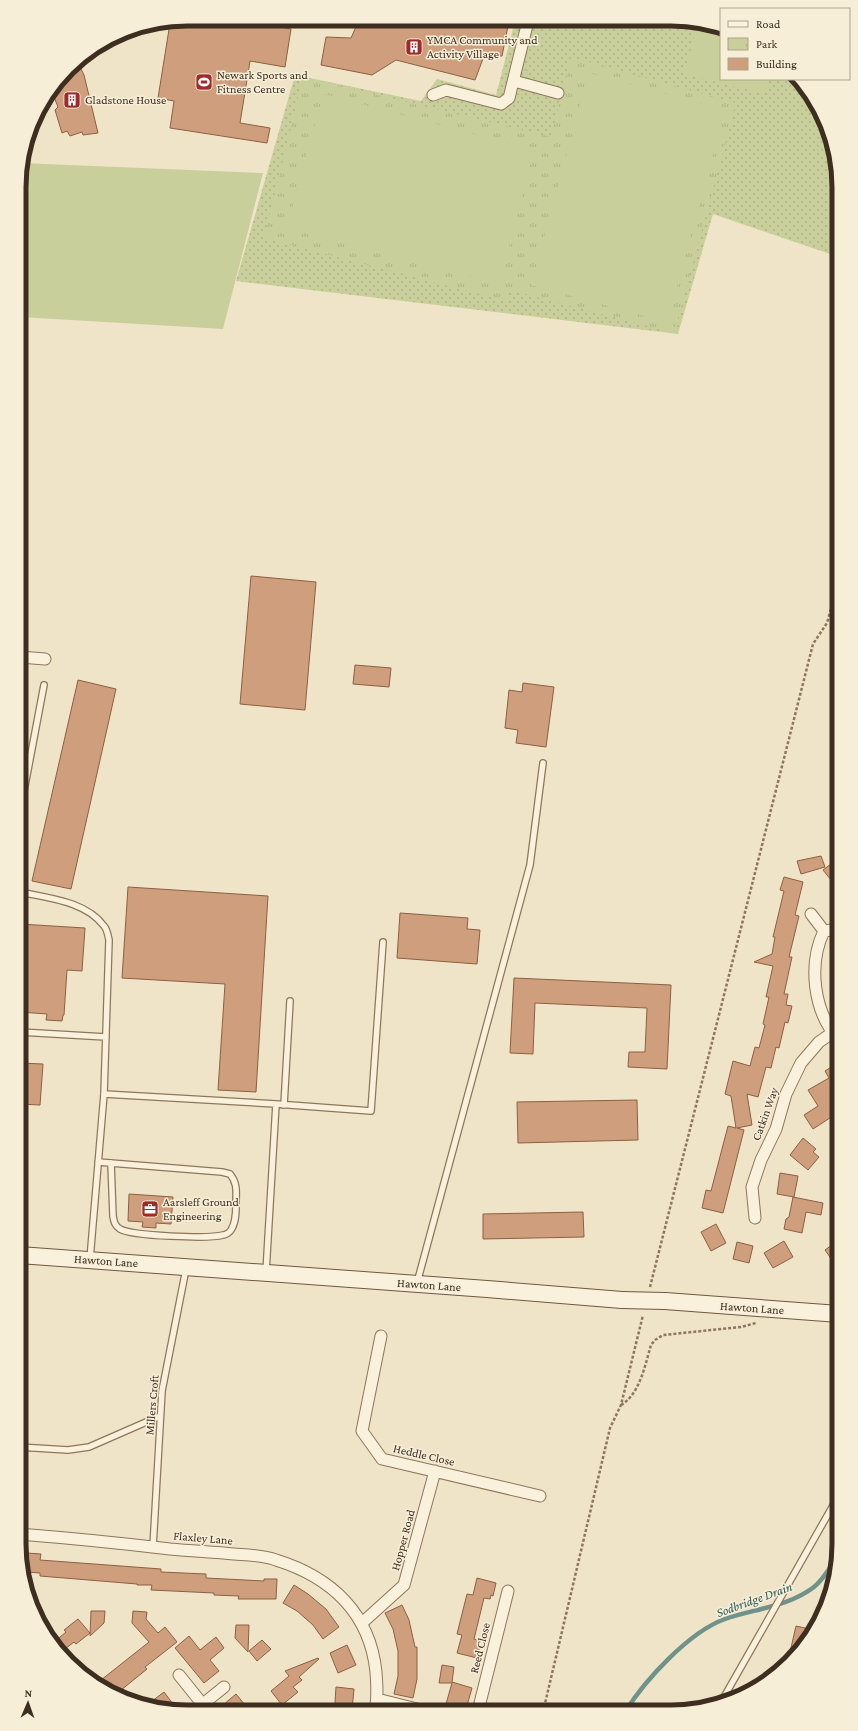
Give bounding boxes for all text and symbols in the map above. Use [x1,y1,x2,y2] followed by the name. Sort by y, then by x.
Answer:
[720,8,850,80] legend
[756,17,781,31] text: Road
[427,33,538,61] place label: YMCA Community and Activity Village
[404,37,424,57] building icon: YMCA Community and Activity Village
[756,37,778,51] text: Park
[756,57,797,71] text: Building
[217,68,308,96] place label: Newark Sports and Fitness Centre
[194,72,214,92] sports icon: Newark Sports and Fitness Centre
[62,90,82,110] building icon: Gladstone House
[85,93,166,107] place label: Gladstone House
[749,1085,781,1143] street label: Catkin Way
[163,1195,239,1223] place label: Aarsleff Ground Engineering
[140,1199,160,1219] office icon: Aarsleff Ground Engineering
[74,1252,138,1270] street label: Hawton Lane
[397,1276,461,1294] street label: Hawton Lane
[720,1299,784,1317] street label: Hawton Lane
[142,1373,162,1436] street label: Millers Croft
[392,1441,456,1469] street label: Heddle Close
[388,1507,418,1572] street label: Hopper Road
[173,1528,233,1548] street label: Flaxley Lane
[714,1579,795,1620] water label: Sodbridge Drain
[467,1621,493,1675] street label: Reed Close
[8,1683,48,1723] north arrow
[24,1687,33,1699] text: N

